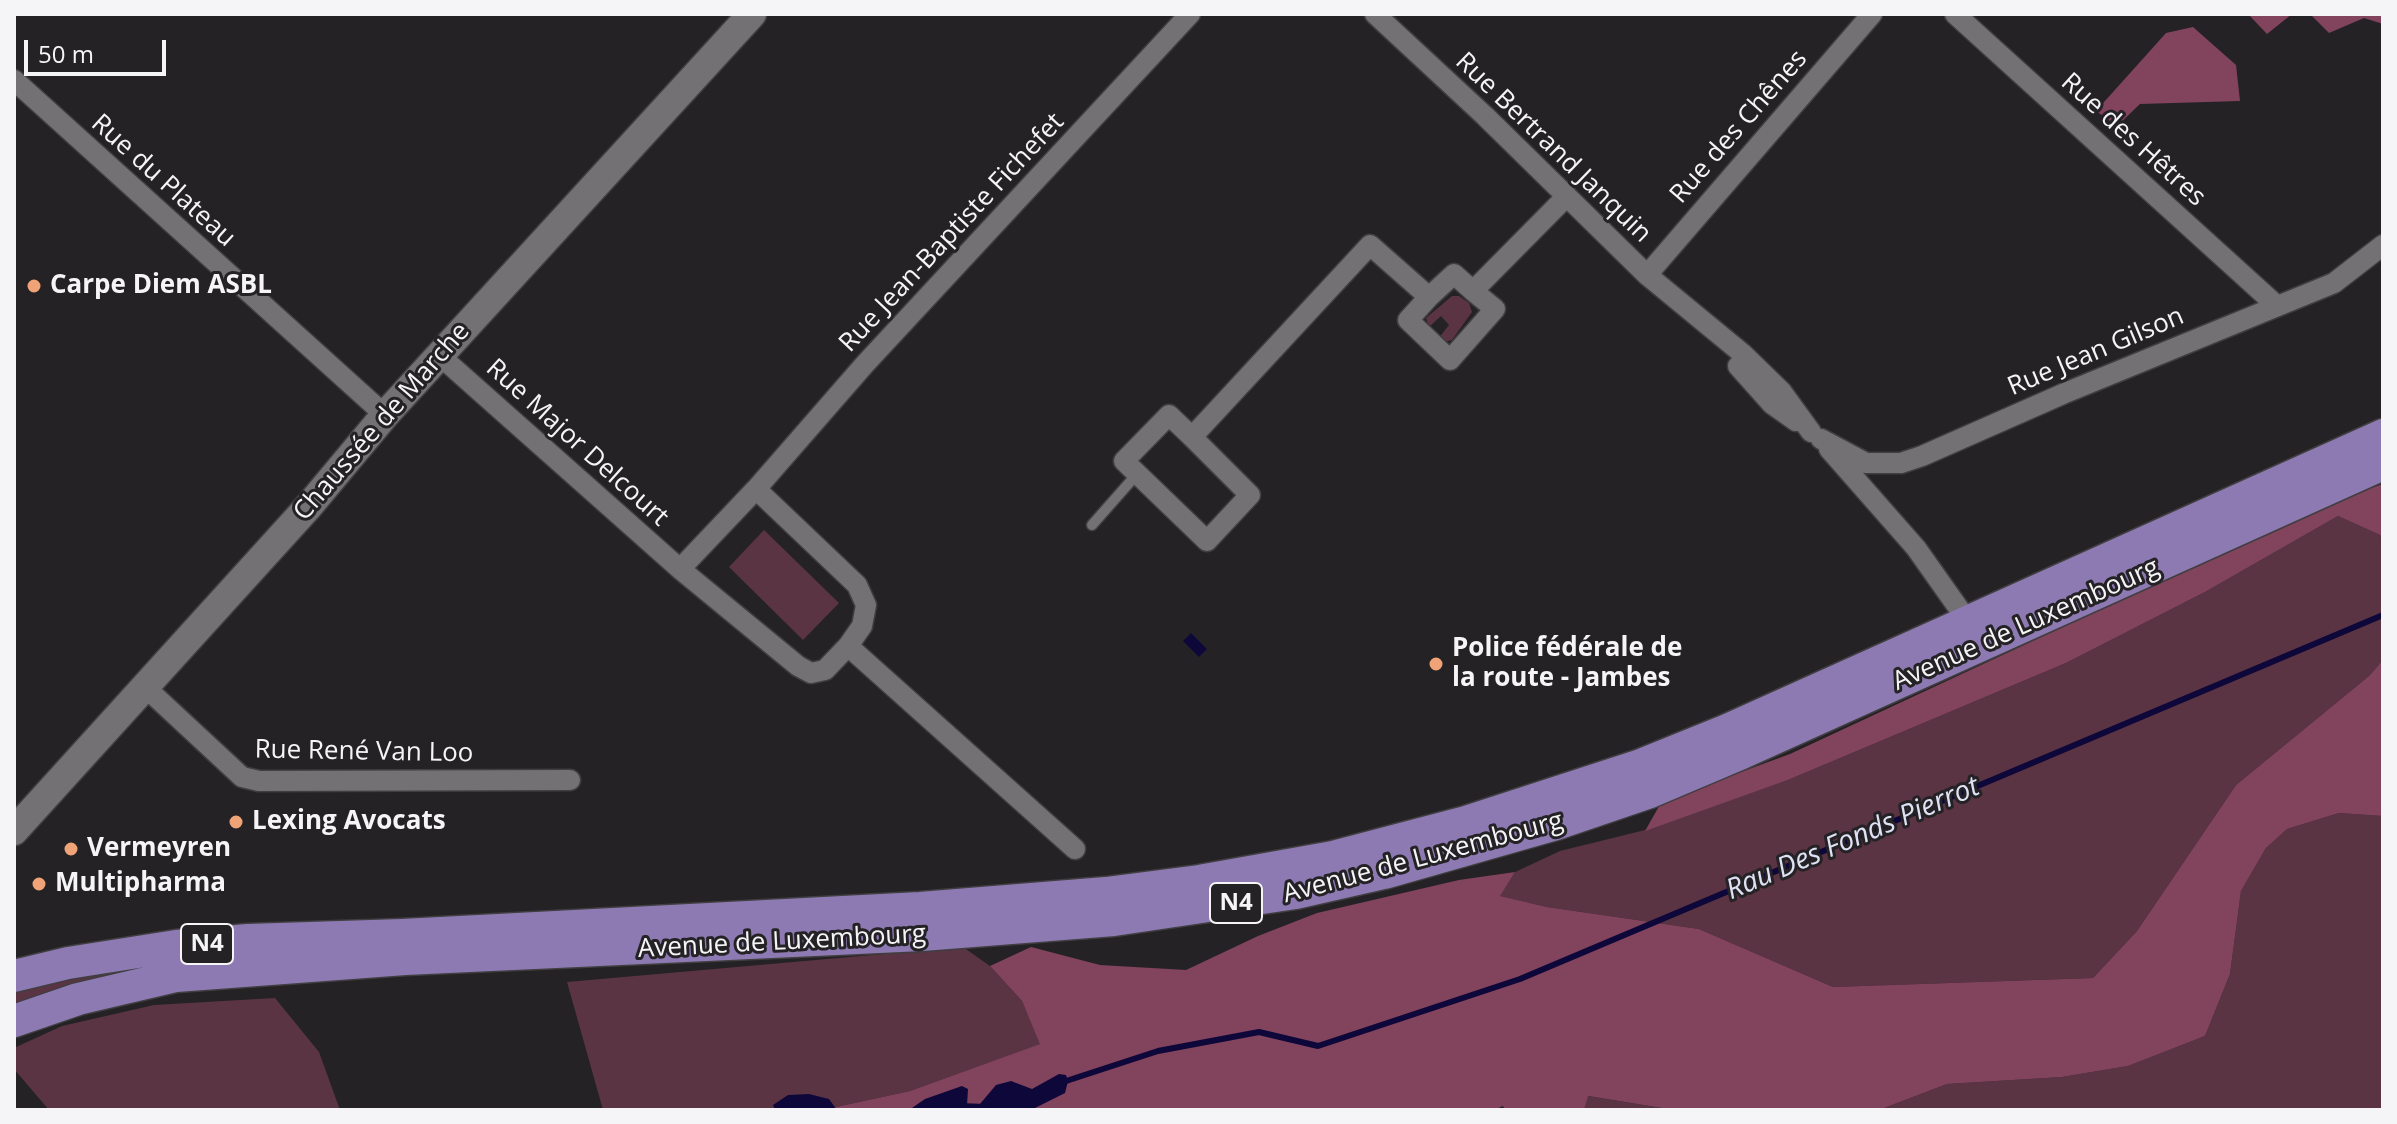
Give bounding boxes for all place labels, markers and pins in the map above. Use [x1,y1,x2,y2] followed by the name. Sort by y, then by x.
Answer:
[50,270,272,302] place label: Carpe Diem ASBL
[25,277,43,295] marker: Carpe Diem ASBL
[1452,633,1682,694] place label: Police fédérale de la route - Jambes
[1427,655,1445,673] marker: Police fédérale de la route - Jambes
[252,806,446,838] place label: Lexing Avocats
[227,813,245,831] marker: Lexing Avocats
[87,833,231,865] place label: Vermeyren
[62,840,80,858] marker: Vermeyren
[55,868,226,900] place label: Multipharma
[30,875,48,893] marker: Multipharma

